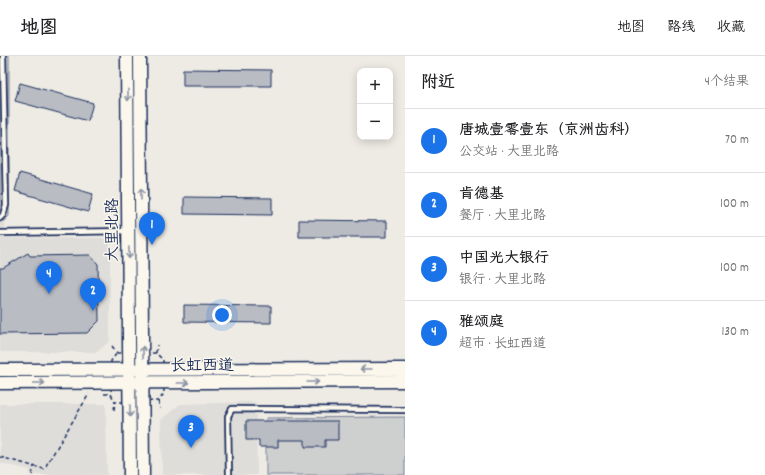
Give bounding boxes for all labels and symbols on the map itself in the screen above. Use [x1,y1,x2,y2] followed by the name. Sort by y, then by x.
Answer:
[124,88,131,101] one-way arrow
[137,188,145,201] one-way arrow
[102,198,125,262] street label: 大里北路
[139,212,165,245] pin: 1
[125,246,133,259] one-way arrow
[36,261,62,294] pin: 4
[80,278,106,311] pin: 2
[212,305,232,325] your location
[139,346,147,359] one-way arrow
[170,355,234,378] street label: 长虹西道
[360,365,373,373] one-way arrow
[306,378,319,386] one-way arrow
[32,379,45,387] one-way arrow
[176,379,189,387] one-way arrow
[126,404,133,417] one-way arrow
[178,415,204,448] pin: 3

